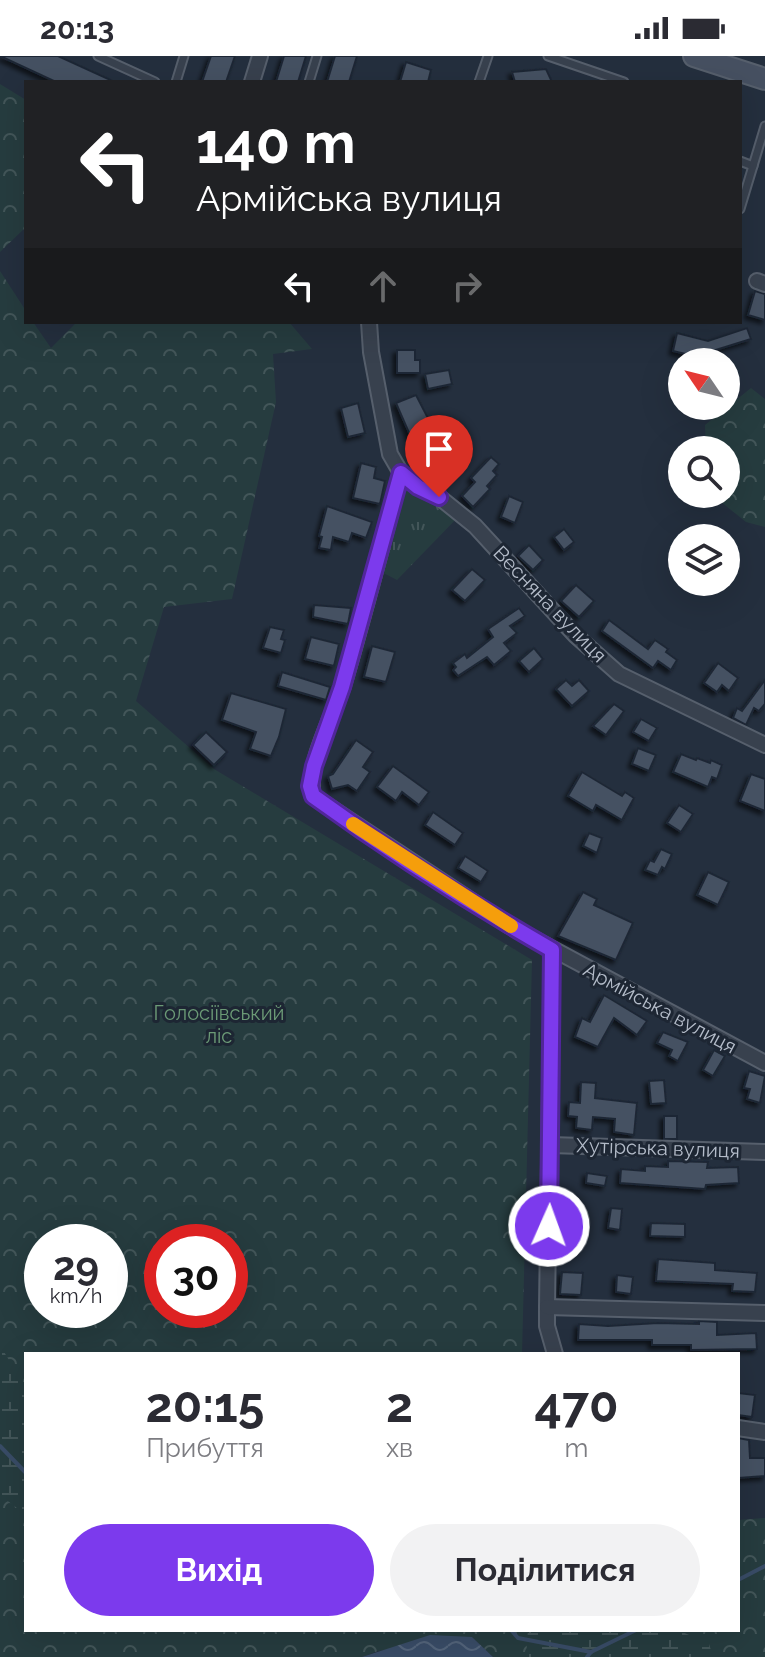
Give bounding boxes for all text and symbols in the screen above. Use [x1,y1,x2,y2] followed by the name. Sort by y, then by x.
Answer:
[40,11,114,46] text: 20:13
[196,110,356,176] text: 140 m
[64,112,168,216] icon: left
[196,177,502,219] text: Армійська вулиця
[277,264,321,308] icon: left
[361,264,405,308] icon: ahead
[445,264,489,308] icon: right
[668,348,740,420] north arrow
[668,348,740,596] map controls
[405,415,473,497] pin
[417,427,461,471] icon: arrive
[668,436,740,508] button: search
[668,524,740,596] button: layers
[488,541,612,667] street label: Весняна вулиця
[579,958,741,1058] street label: Армійська вулиця
[154,1001,284,1048] park label: Голосіївський ліс
[576,1133,740,1163] street label: Хутірська вулиця
[507,1184,591,1268] position arrow
[144,1224,248,1328] speed limit sign: 30
[53,1242,99,1289] text: 29
[50,1284,102,1308] text: km/h
[146,1377,264,1433] text: 20:15
[386,1377,413,1433] text: 2
[535,1377,618,1433] text: 470
[146,1433,264,1463] text: Прибуття
[386,1433,413,1463] text: хв
[565,1433,588,1463] text: m
[64,1524,374,1616] button: Вихід
[390,1524,700,1616] button: Поділитися

